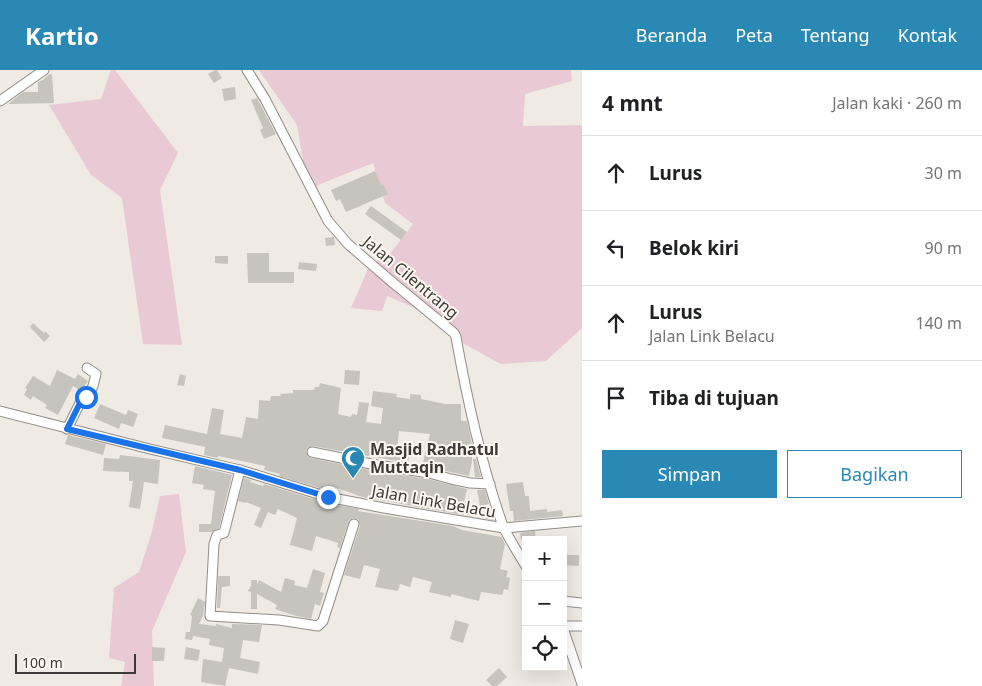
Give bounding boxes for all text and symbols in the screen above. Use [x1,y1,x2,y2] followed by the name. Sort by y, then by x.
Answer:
[25,19,99,52] text: Kartio
[636,23,707,47] text: Beranda
[735,23,773,47] text: Peta
[801,23,870,47] text: Tentang
[898,23,957,47] text: Kontak
[602,89,663,117] text: 4 mnt
[832,92,962,114] text: Jalan kaki · 260 m
[602,159,630,187] icon: ahead
[649,160,702,186] text: Lurus
[925,162,962,184] text: 30 m
[357,229,463,324] street label: Jalan Cilentrang
[602,234,630,262] icon: left
[649,235,739,261] text: Belok kiri
[925,237,962,259] text: 90 m
[649,299,702,325] text: Lurus
[602,309,630,337] icon: ahead
[915,312,962,334] text: 140 m
[649,325,775,347] text: Jalan Link Belacu
[602,384,630,412] icon: arrive
[649,385,779,411] text: Tiba di tujuan
[75,386,98,409] route start
[370,438,499,478] place label: Masjid Radhatul Muttaqin
[340,445,366,479] mosque icon: Masjid Radhatul Muttaqin
[602,450,777,498] button: Simpan
[787,450,962,498] button: Bagikan
[368,479,498,523] street label: Jalan Link Belacu
[317,486,340,509] route end
[522,536,567,671] map controls
[522,536,567,581] button: +
[522,581,567,626] button: −
[522,626,567,671] button: locate
[15,651,136,674] scale bar
[22,653,63,672] text: 100 m

